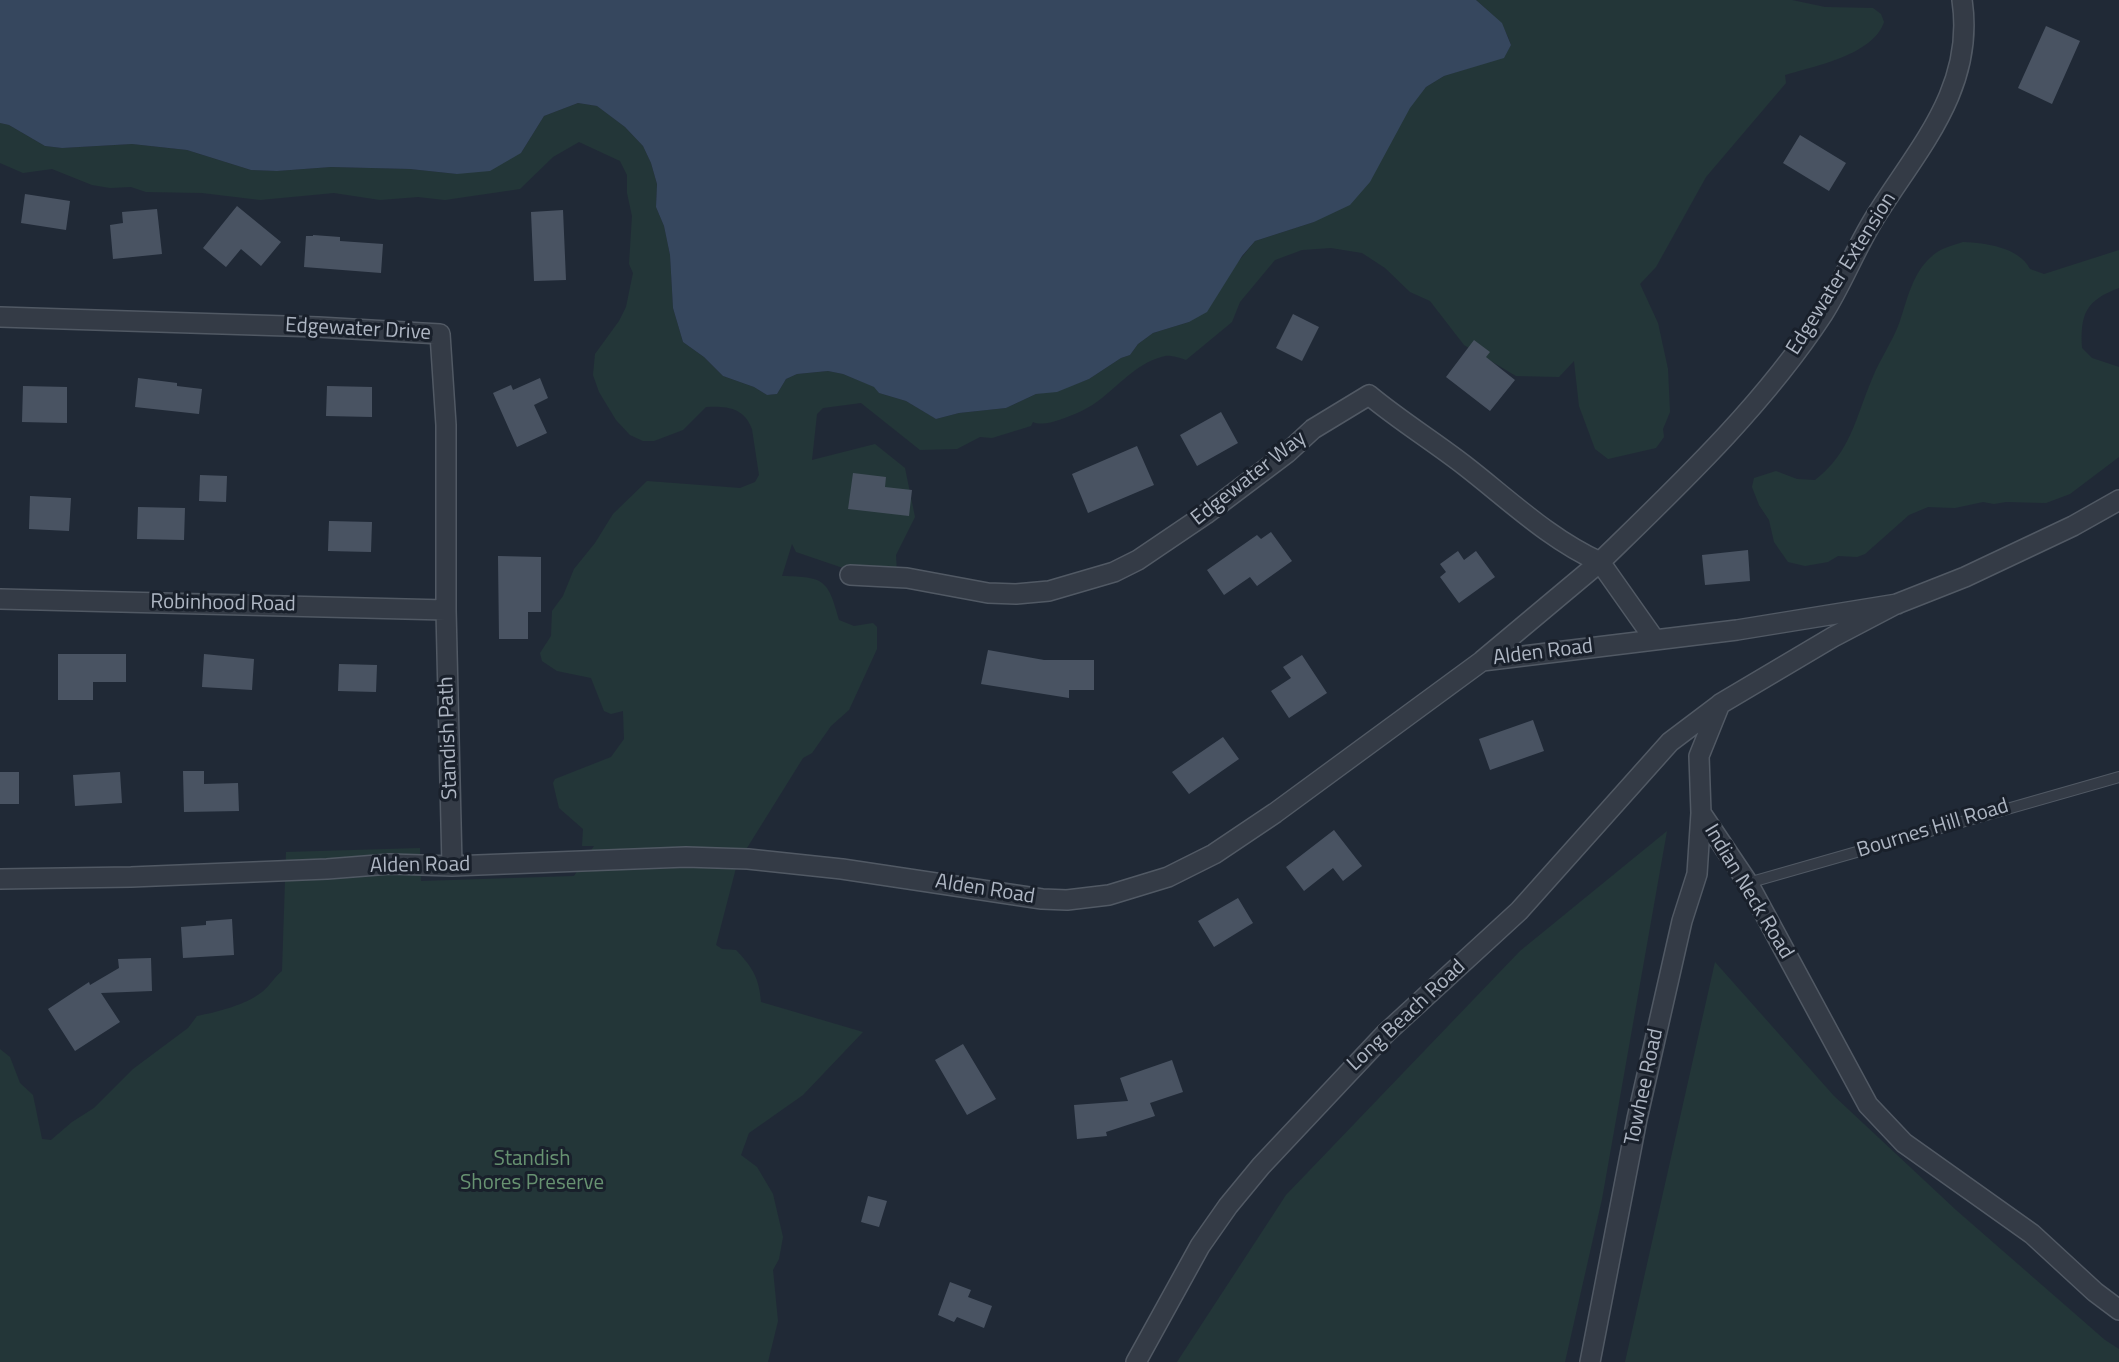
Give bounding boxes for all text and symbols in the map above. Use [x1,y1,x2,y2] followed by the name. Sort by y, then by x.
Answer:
[1782,188,1902,360] street label: Edgewater Extension
[284,314,432,346] street label: Edgewater Drive
[1186,426,1312,532] street label: Edgewater Way
[150,590,296,618] street label: Robinhood Road
[1492,634,1594,672] street label: Alden Road
[434,676,464,800] street label: Standish Path
[1854,794,2012,864] street label: Bournes Hill Road
[1698,820,1798,964] street label: Indian Neck Road
[370,853,470,879] street label: Alden Road
[933,870,1037,910] street label: Alden Road
[1343,955,1471,1077] street label: Long Beach Road
[1620,1026,1670,1148] street label: Towhee Road
[460,1147,604,1197] park label: Standish Shores Preserve

